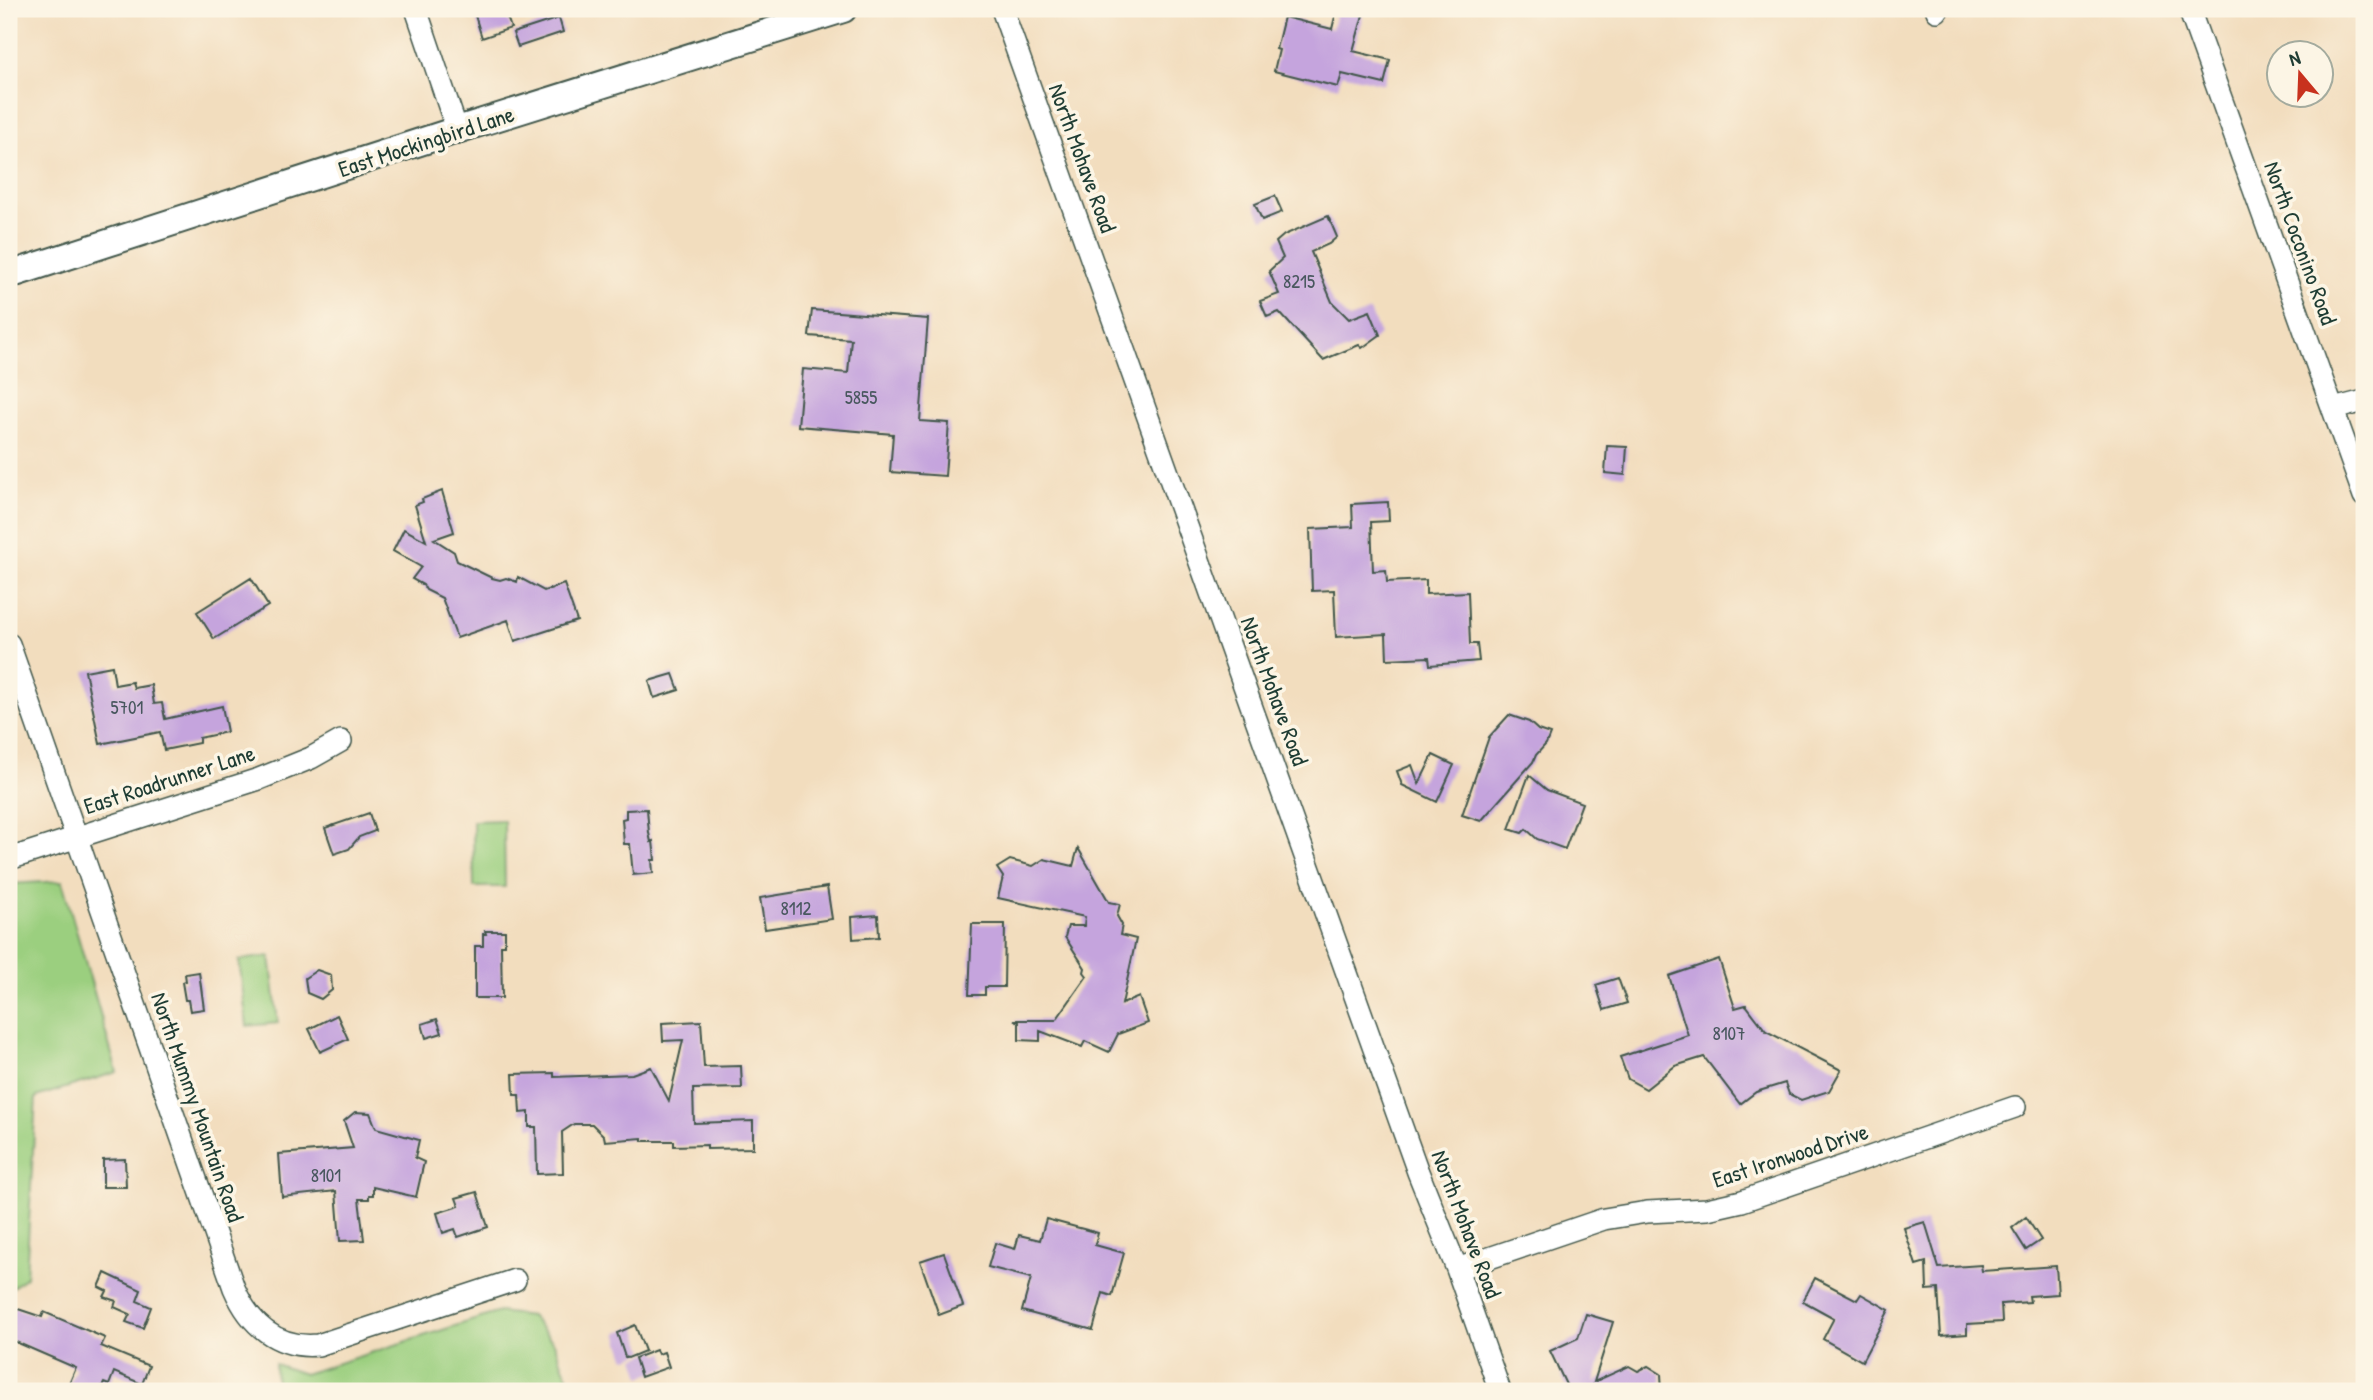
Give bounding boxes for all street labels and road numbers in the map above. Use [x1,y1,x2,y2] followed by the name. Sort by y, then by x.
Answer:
[1042,79,1124,237] street label: North Mohave Road
[334,98,518,184] street label: East Mockingbird Lane
[2257,157,2345,329] street label: North Coconino Road
[1234,612,1316,770] street label: North Mohave Road
[79,737,259,821] street label: East Roadrunner Lane
[144,988,252,1226] street label: North Mummy Mountain Road
[1708,1115,1872,1195] street label: East Ironwood Drive
[1425,1146,1509,1302] street label: North Mohave Road

